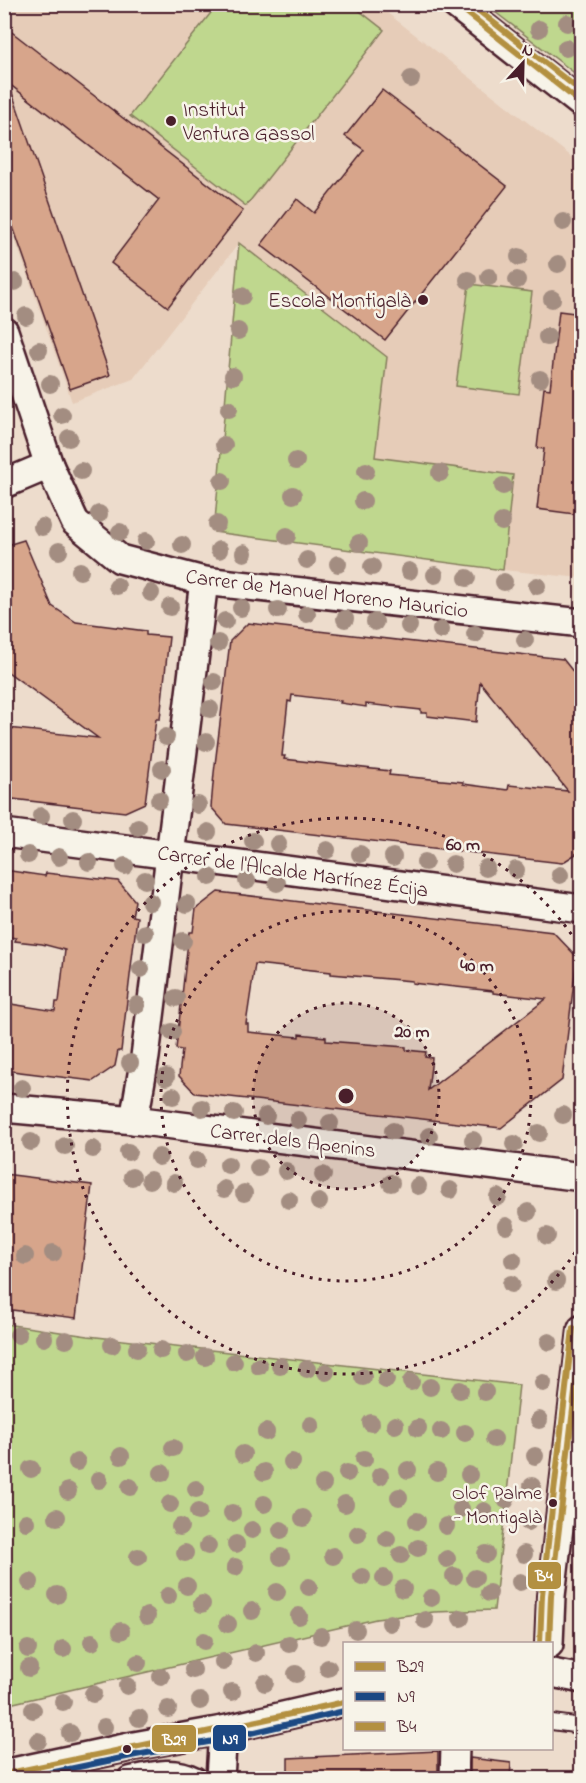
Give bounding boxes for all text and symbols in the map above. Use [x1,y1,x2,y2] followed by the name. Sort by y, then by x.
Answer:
[493,33,553,93] north arrow
[518,38,538,64] text: N
[182,96,314,150] place label: Institut Ventura Gassol
[164,114,178,128] marker: Institut Ventura Gassol
[268,287,411,319] place label: Escola Montigalà
[416,293,430,307] marker: Escola Montigalà
[184,563,470,627] street label: Carrer de Manuel Moreno Mauricio
[446,833,480,859] text: 60 m
[155,839,430,907] street label: Carrer de l'Alcalde Martínez Écija
[460,954,494,980] text: 40 m
[393,1020,430,1046] text: 20 m
[336,1086,356,1106] centre of rings
[208,1117,377,1167] street label: Carrer dels Apenins
[452,1480,542,1534] place label: Olof Palme - Montigalà
[547,1497,559,1509] marker: Olof Palme - Montigalà
[527,1561,562,1590] line badge: B4
[534,1565,553,1589] text: B4
[343,1642,553,1750] legend
[396,1655,424,1681] text: B29
[397,1685,415,1711] text: N9
[396,1715,417,1741] text: B4
[151,1724,197,1753] line badge: B29
[212,1724,247,1752] line badge: N9
[222,1728,238,1752] text: N9
[161,1729,186,1753] text: B29
[121,1743,133,1755] unlabelled marker

